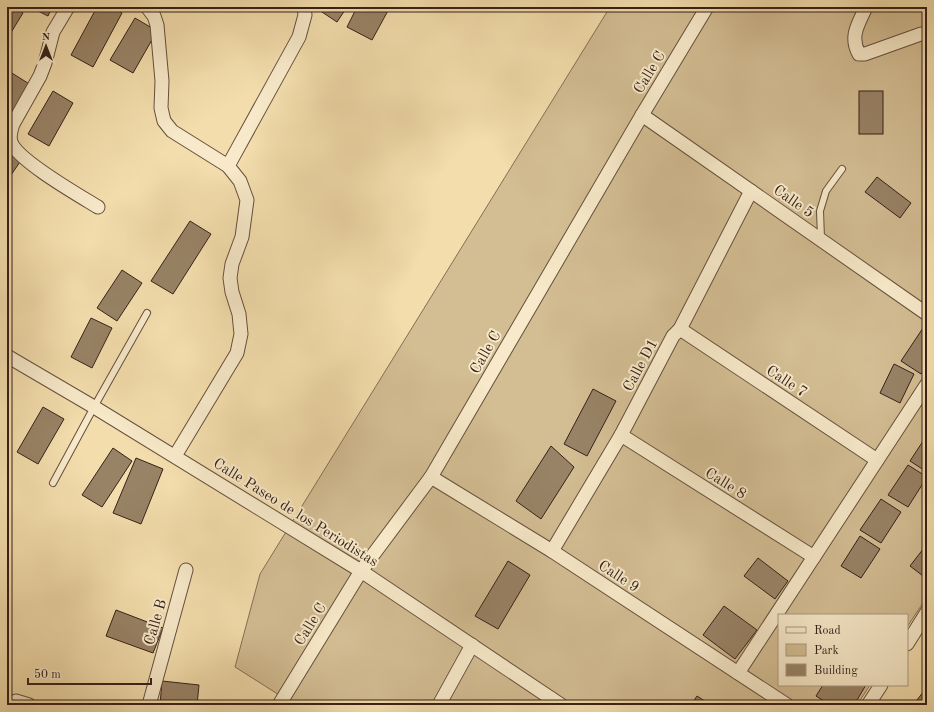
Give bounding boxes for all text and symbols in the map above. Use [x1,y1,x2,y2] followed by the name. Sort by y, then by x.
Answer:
[26,26,66,66] north arrow
[42,32,51,43] text: N
[632,49,669,97] street label: Calle C
[770,183,816,221] street label: Calle 5
[468,329,504,377] street label: Calle C
[621,337,661,394] street label: Calle D1
[763,364,809,401] street label: Calle 7
[210,456,380,570] street label: Calle Paseo de los Periodistas
[702,466,748,503] street label: Calle 8
[595,559,641,596] street label: Calle 9
[143,598,170,647] street label: Calle B
[293,601,330,649] street label: Calle C
[778,614,908,686] legend
[814,625,841,637] text: Road
[814,645,839,657] text: Park
[28,660,151,686] scale bar
[814,665,858,677] text: Building
[34,668,61,681] text: 50 m

